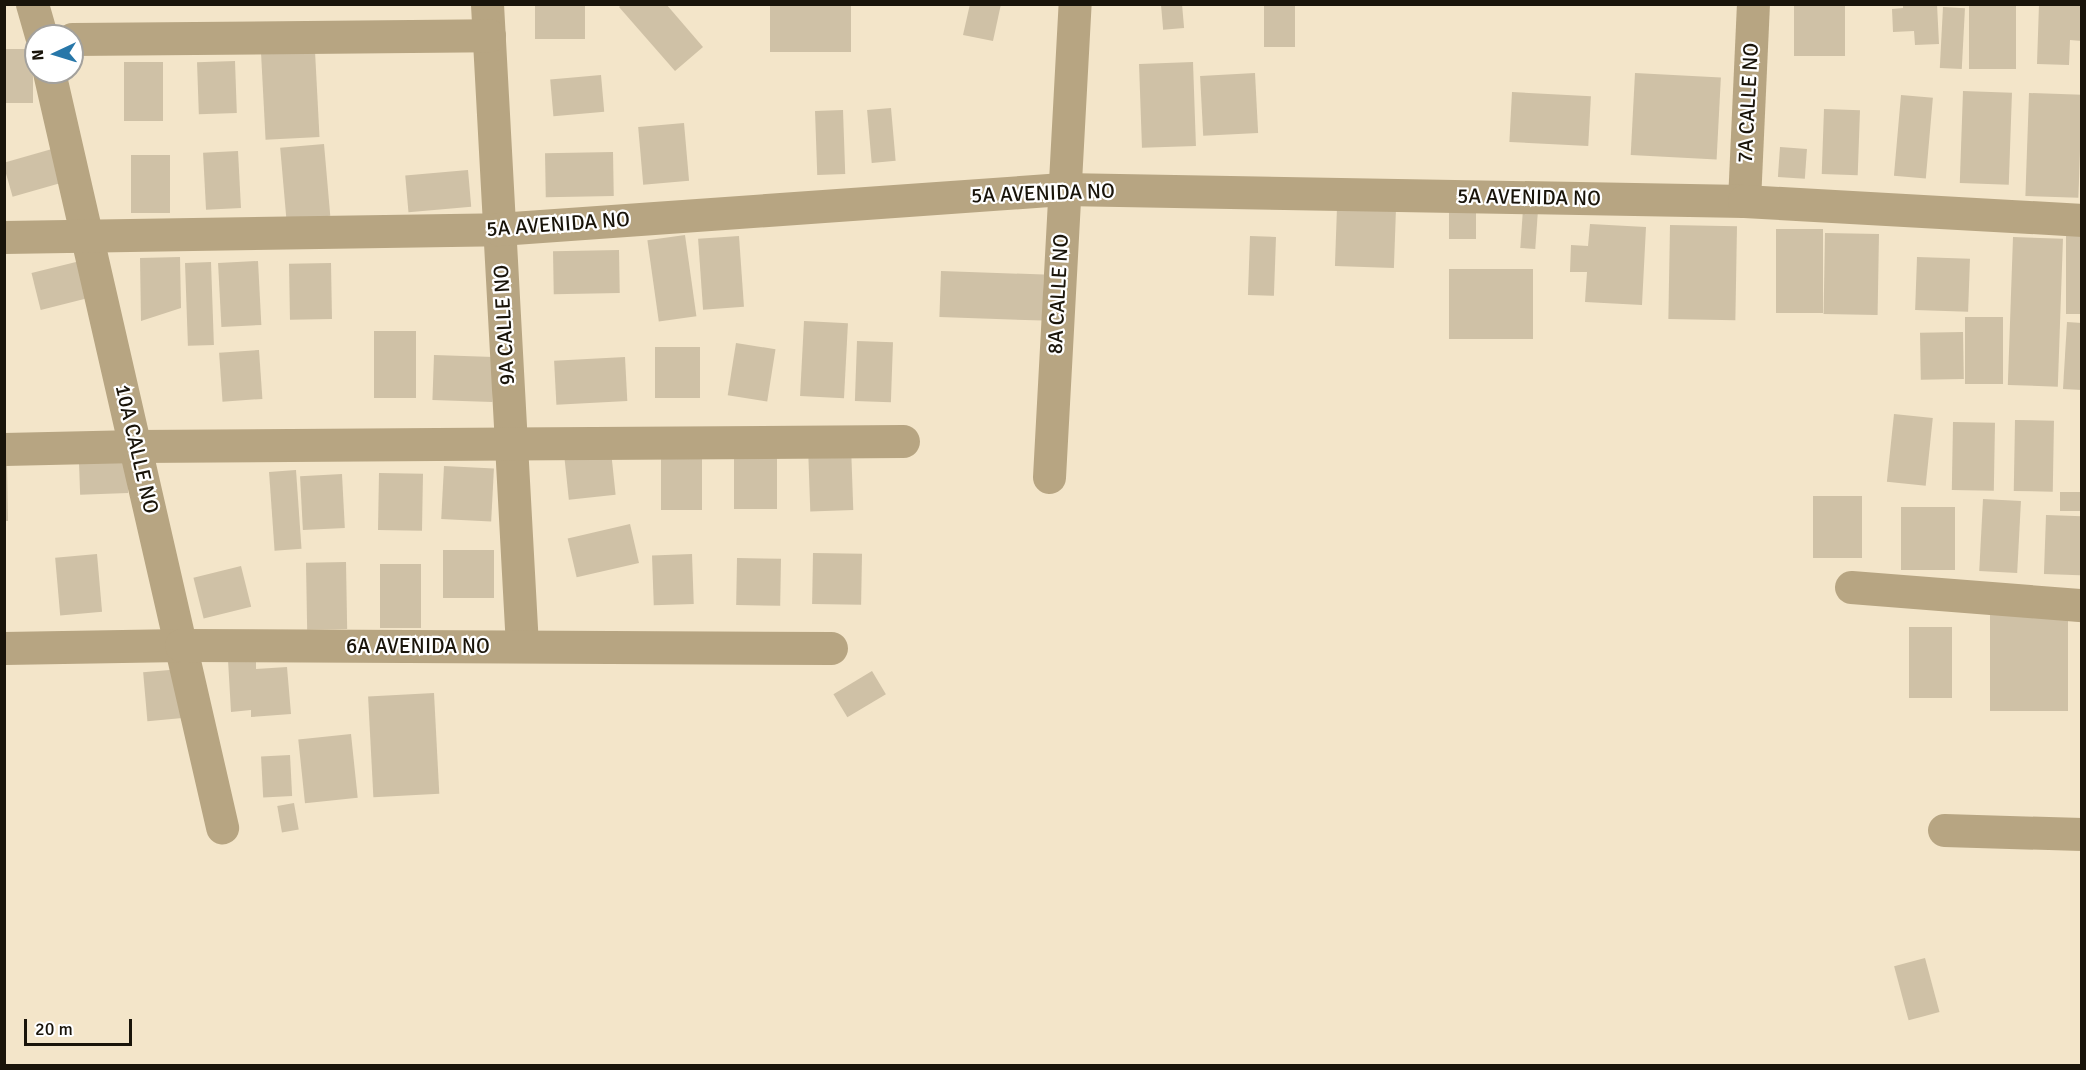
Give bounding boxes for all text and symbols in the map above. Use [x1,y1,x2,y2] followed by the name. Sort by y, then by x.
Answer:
[24,24,84,84] north arrow
[1732,42,1764,164] street label: 7A CALLE NO
[28,49,48,61] text: N
[971,178,1115,208] street label: 5A AVENIDA NO
[1457,183,1601,211] street label: 5A AVENIDA NO
[485,206,631,242] street label: 5A AVENIDA NO
[1042,233,1074,355] street label: 8A CALLE NO
[488,264,520,386] street label: 9A CALLE NO
[110,382,164,516] street label: 10A CALLE NO
[346,633,490,659] street label: 6A AVENIDA NO
[27,1007,135,1045] scale bar
[35,1018,73,1040] text: 20 m

